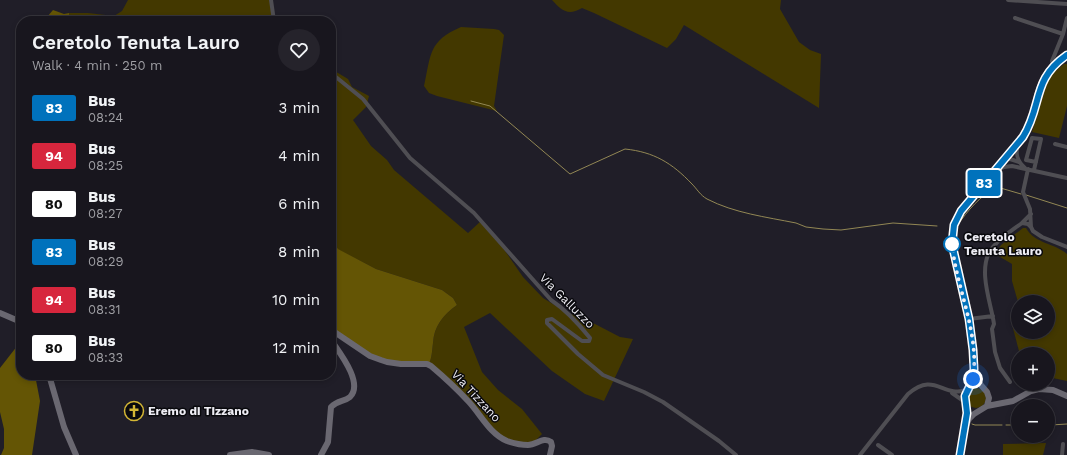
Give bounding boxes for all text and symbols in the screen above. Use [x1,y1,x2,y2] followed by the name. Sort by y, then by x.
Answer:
[278,29,320,71] button: heart
[32,31,240,54] text: Ceretolo Tenuta Lauro
[32,58,162,73] text: Walk · 4 min · 250 m
[88,92,116,110] text: Bus
[279,99,320,117] text: 3 min
[46,100,62,116] text: 83
[88,110,123,125] text: 08:24
[88,140,116,158] text: Bus
[278,147,320,165] text: 4 min
[45,148,63,164] text: 94
[88,158,123,173] text: 08:25
[966,170,1002,196] line badge: 83
[976,175,992,191] text: 83
[88,188,116,206] text: Bus
[278,195,320,213] text: 6 min
[45,196,63,212] text: 80
[88,206,123,221] text: 08:27
[964,230,1042,258] place label: Ceretolo Tenuta Lauro
[943,235,961,253] marker: Ceretolo Tenuta Lauro
[88,236,116,254] text: Bus
[278,243,320,261] text: 8 min
[46,244,62,260] text: 83
[88,254,124,269] text: 08:29
[537,271,597,331] street label: Via Galluzzo
[88,284,116,302] text: Bus
[272,291,320,309] text: 10 min
[45,292,63,308] text: 94
[1011,295,1055,443] map controls
[1011,295,1055,339] button: layers
[88,302,121,317] text: 08:31
[88,332,116,350] text: Bus
[273,339,320,357] text: 12 min
[45,340,63,356] text: 80
[1011,347,1055,391] button: +
[88,350,123,365] text: 08:33
[448,367,504,425] street label: Via Tizzano
[963,369,983,389] your location
[1011,399,1055,443] button: −
[123,400,145,422] church icon: Eremo di Tizzano
[148,404,249,418] place label: Eremo di Tizzano

